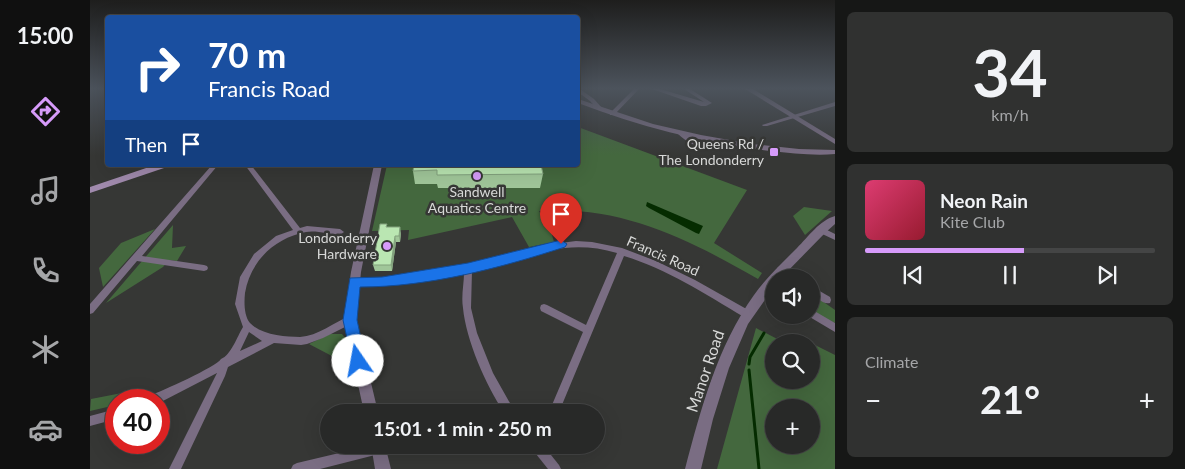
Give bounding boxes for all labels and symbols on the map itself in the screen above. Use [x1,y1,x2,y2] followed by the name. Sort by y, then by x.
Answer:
[658,135,765,168] place label: Queens Rd / The Londonderry
[768,146,780,158] marker: Queens Rd / The Londonderry
[471,170,483,182] marker: Sandwell Aquatics Centre
[428,183,526,216] place label: Sandwell Aquatics Centre
[540,193,582,244] pin
[298,229,378,262] place label: Londonderry Hardware
[624,232,702,279] street label: Francis Road
[381,240,393,252] marker: Londonderry Hardware
[682,327,727,414] street label: Manor Road
[331,334,383,386] position arrow
[105,389,170,454] speed limit sign: 40

